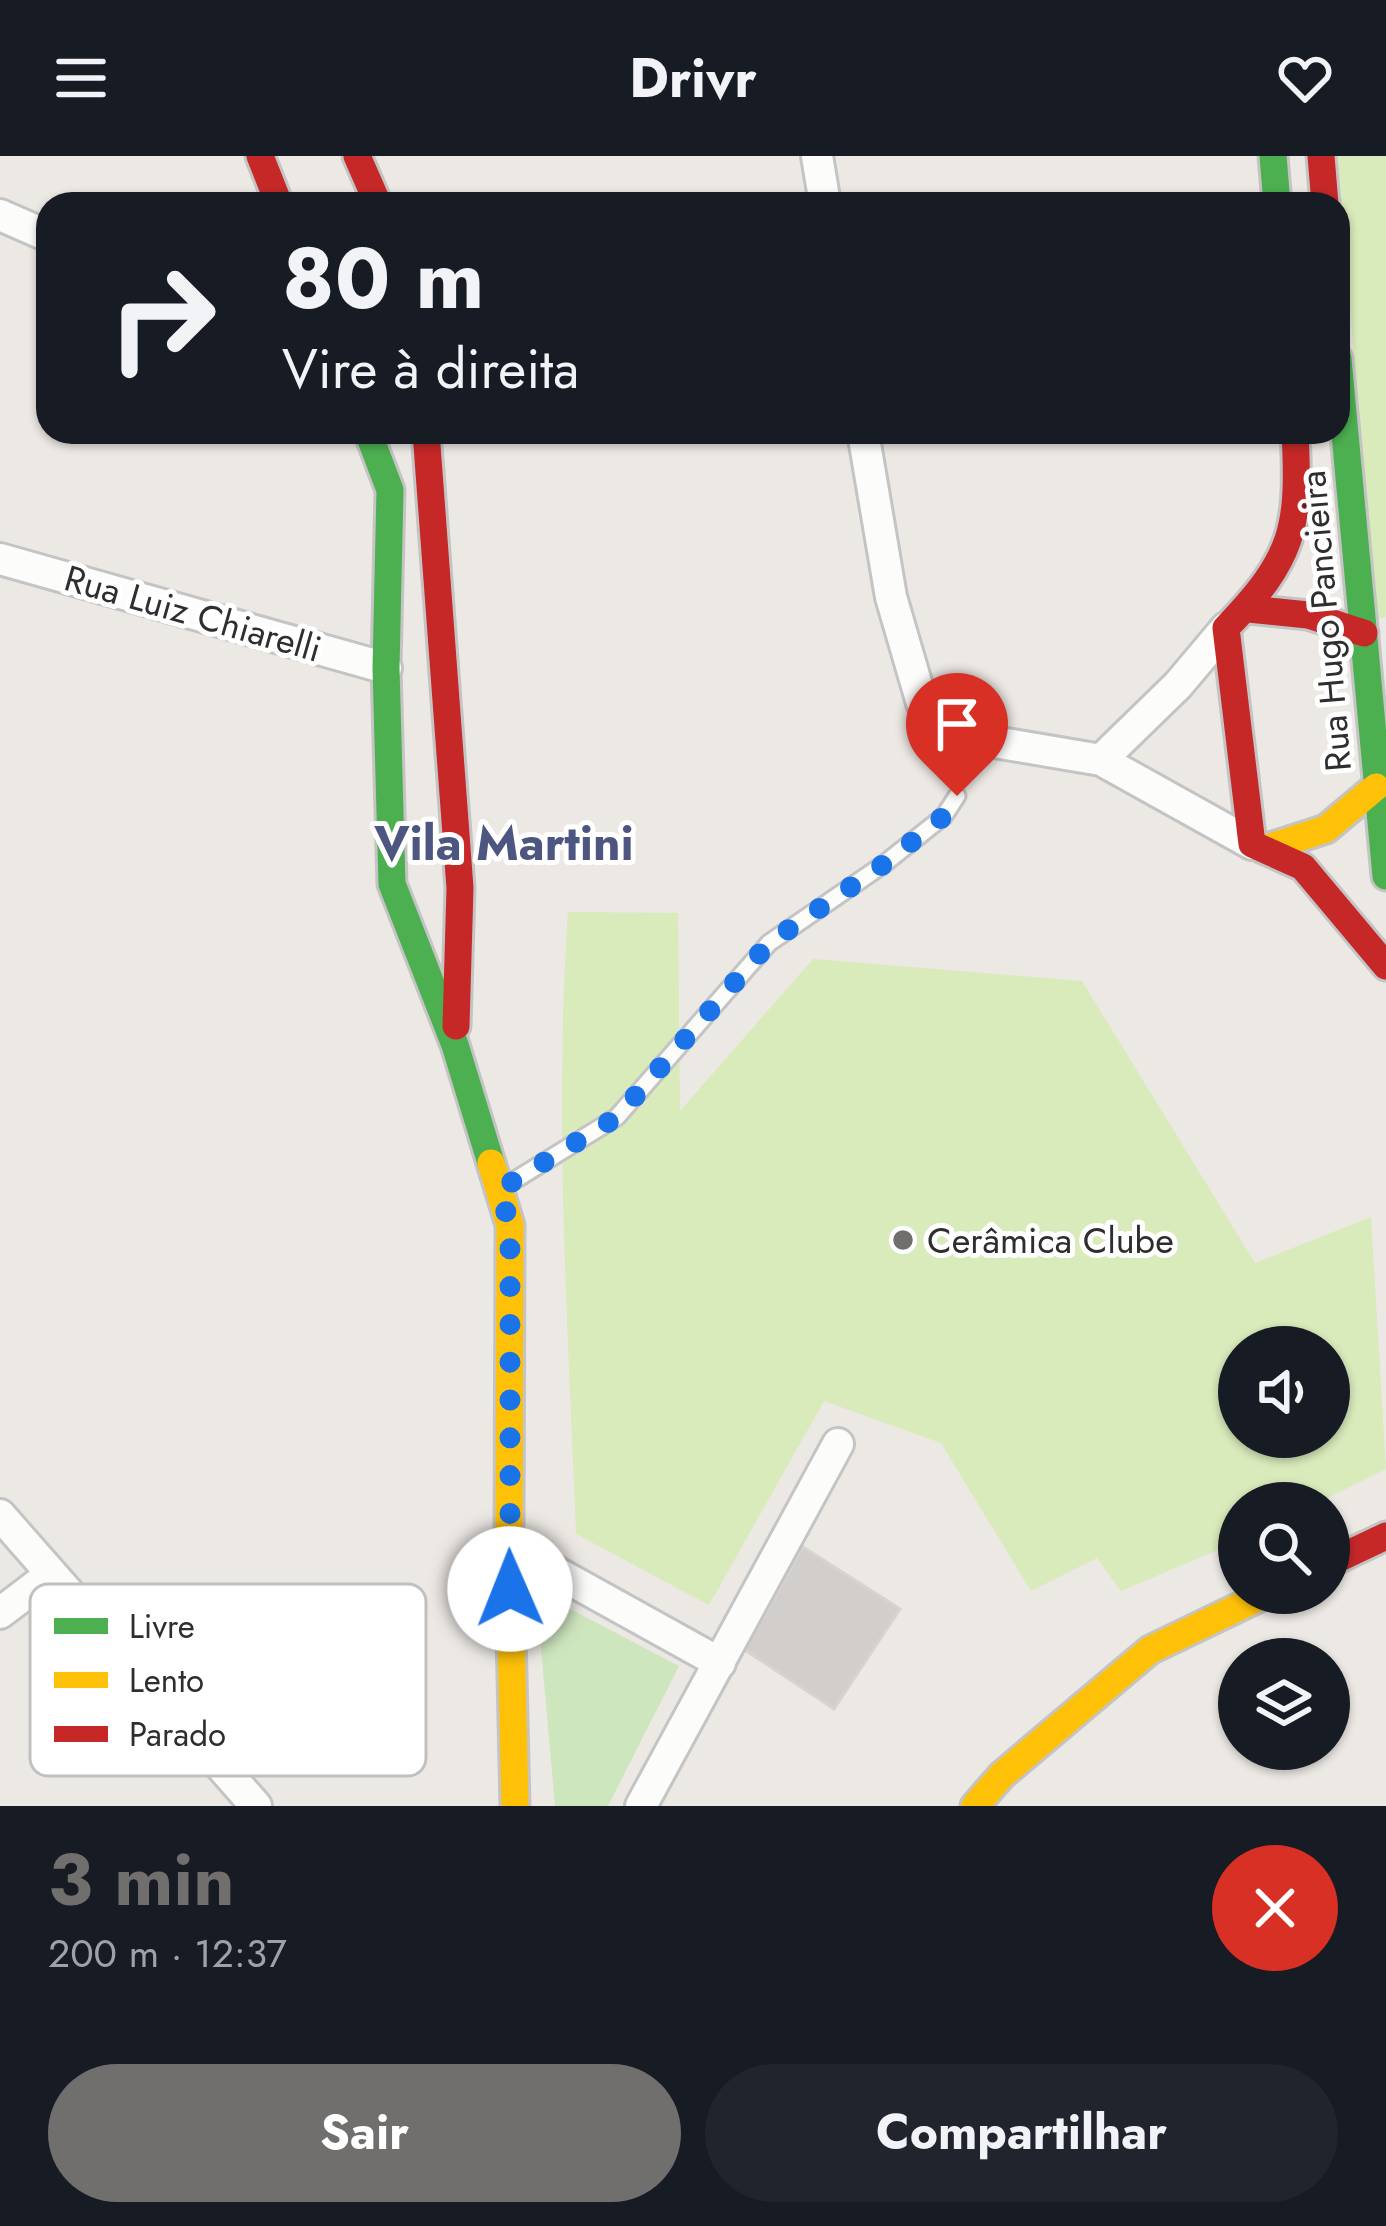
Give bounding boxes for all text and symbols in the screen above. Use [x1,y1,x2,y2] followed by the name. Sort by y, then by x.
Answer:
[629,39,757,117] text: Drivr
[48,45,114,111] icon: menu
[1272,45,1338,111] icon: heart
[282,218,484,340] text: 80 m
[84,240,240,396] icon: right
[282,330,579,408] text: Vire à direita
[1286,468,1364,774] street label: Rua Hugo Pancieira
[59,552,327,674] street label: Rua Luiz Chiarelli
[906,673,1008,796] pin
[924,691,990,757] icon: arrive
[373,809,634,878] district label: Vila Martini
[927,1214,1174,1266] place label: Cerâmica Clube
[890,1227,916,1253] marker: Cerâmica Clube
[1218,1326,1350,1770] map controls
[1218,1326,1350,1458] button: sound
[1218,1482,1350,1614] button: search
[447,1526,573,1652] position arrow
[30,1584,426,1776] legend
[129,1603,195,1650] text: Livre
[1218,1638,1350,1770] button: layers
[129,1657,204,1704] text: Lento
[129,1711,226,1758] text: Parado
[48,1828,235,1932] text: 3 min
[1212,1845,1338,1971] button: close
[48,1925,287,1982] text: 200 m · 12:37
[48,2064,681,2202] button: Sair
[705,2064,1338,2202] button: Compartilhar

